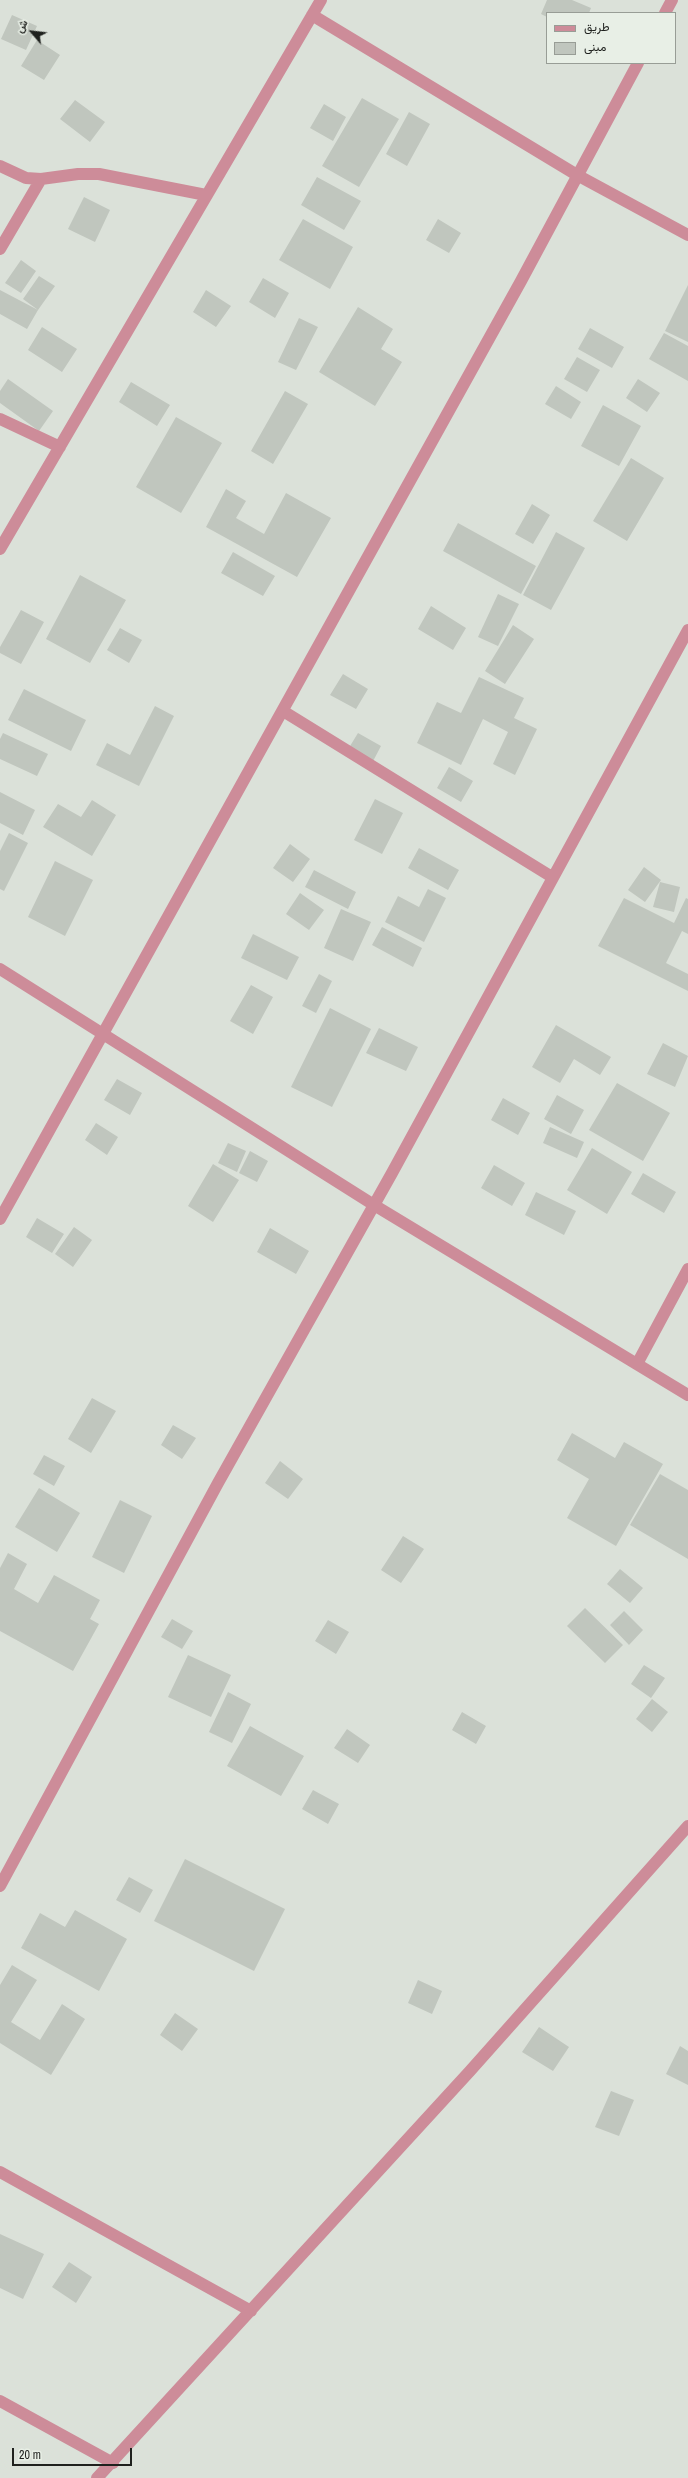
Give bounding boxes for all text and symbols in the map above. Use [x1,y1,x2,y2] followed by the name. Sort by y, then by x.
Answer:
[12,12,52,52] north arrow
[546,12,676,64] legend
[12,17,31,35] text: ش
[584,19,609,35] text: طريق
[584,39,606,55] text: مبنى
[14,2440,134,2466] scale bar
[19,2447,41,2463] text: 20 m

